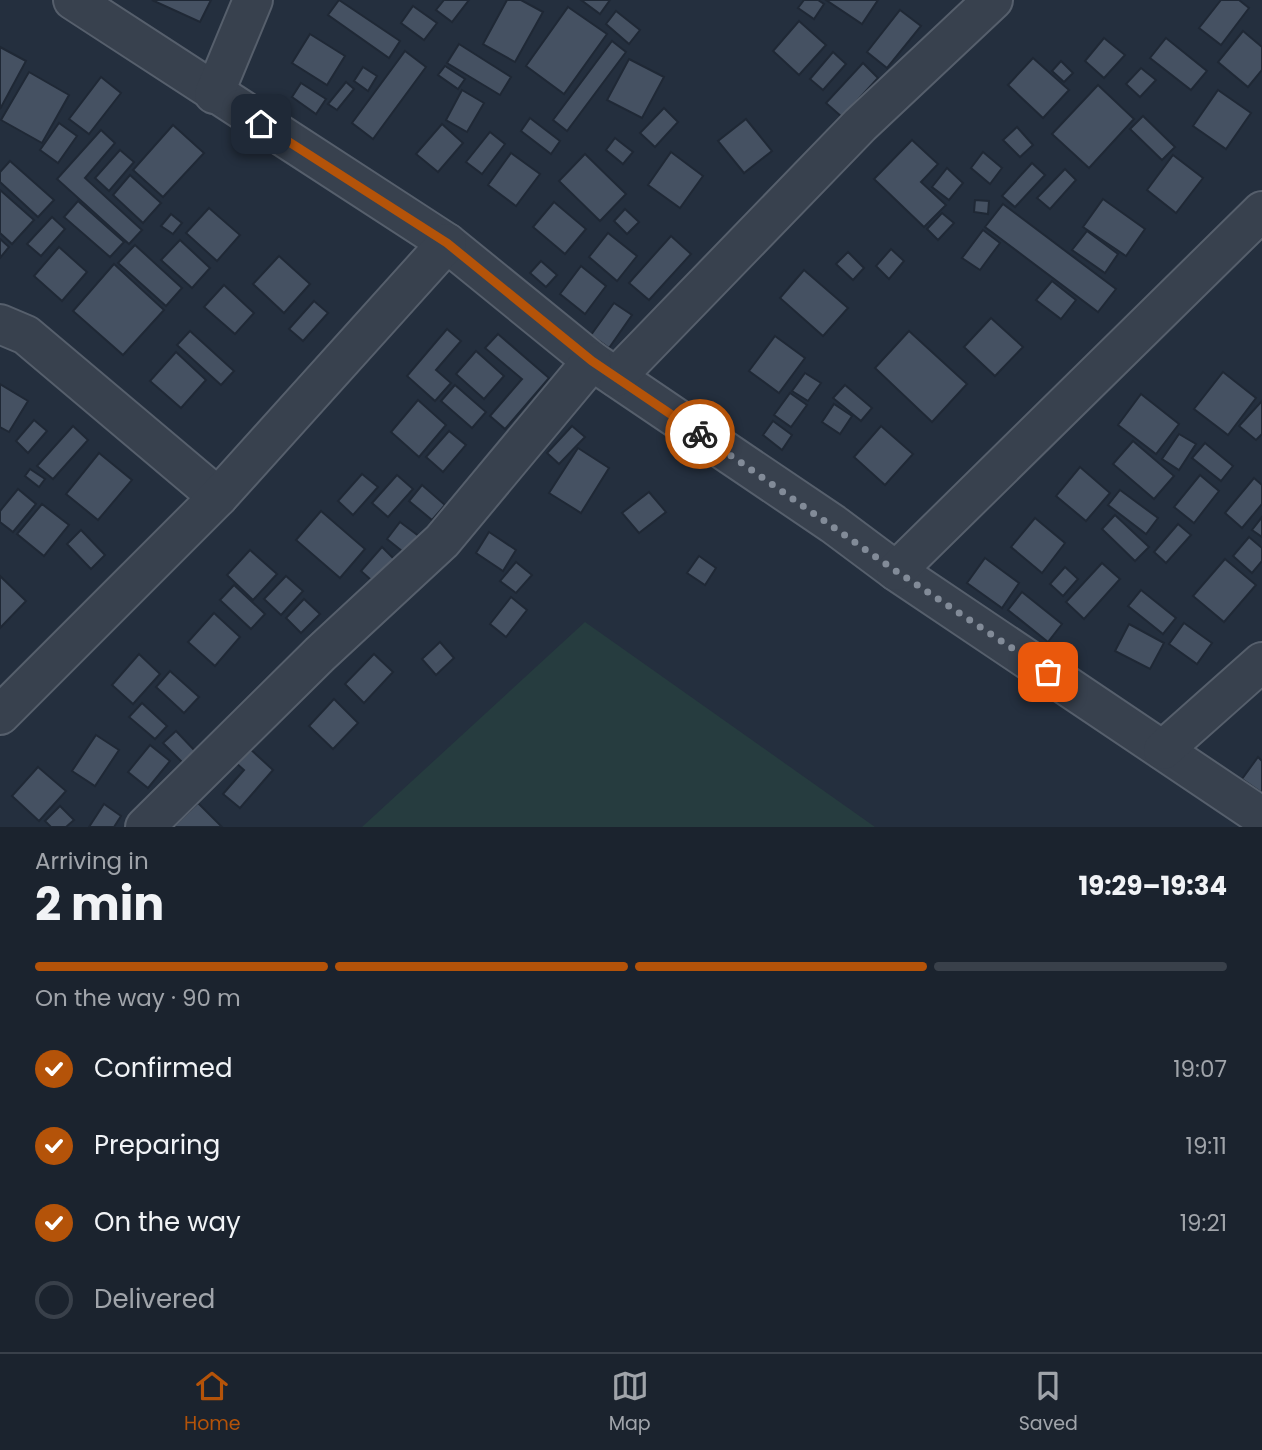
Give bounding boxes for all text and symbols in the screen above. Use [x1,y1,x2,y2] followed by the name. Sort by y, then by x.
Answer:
[231,94,291,154] pin
[242,105,280,143] icon: home
[665,399,735,469] courier
[681,415,719,453] icon: bike
[1018,642,1078,702] pin
[1029,653,1067,691] icon: bag
[35,845,149,877] text: Arriving in
[1078,868,1227,904] text: 19:29–19:34
[35,872,164,936] text: 2 min
[35,982,241,1014] text: On the way · 90 m
[35,1050,73,1088] icon: check
[94,1050,232,1086] text: Confirmed
[1173,1053,1227,1085] text: 19:07
[35,1127,73,1165] icon: check
[94,1127,220,1163] text: Preparing
[1186,1130,1227,1162] text: 19:11
[35,1204,73,1242] icon: check
[94,1204,241,1240] text: On the way
[1180,1207,1227,1239] text: 19:21
[94,1281,215,1317] text: Delivered
[184,1367,241,1438] tab: Home
[609,1367,651,1438] tab: Map
[1019,1367,1078,1438] tab: Saved

